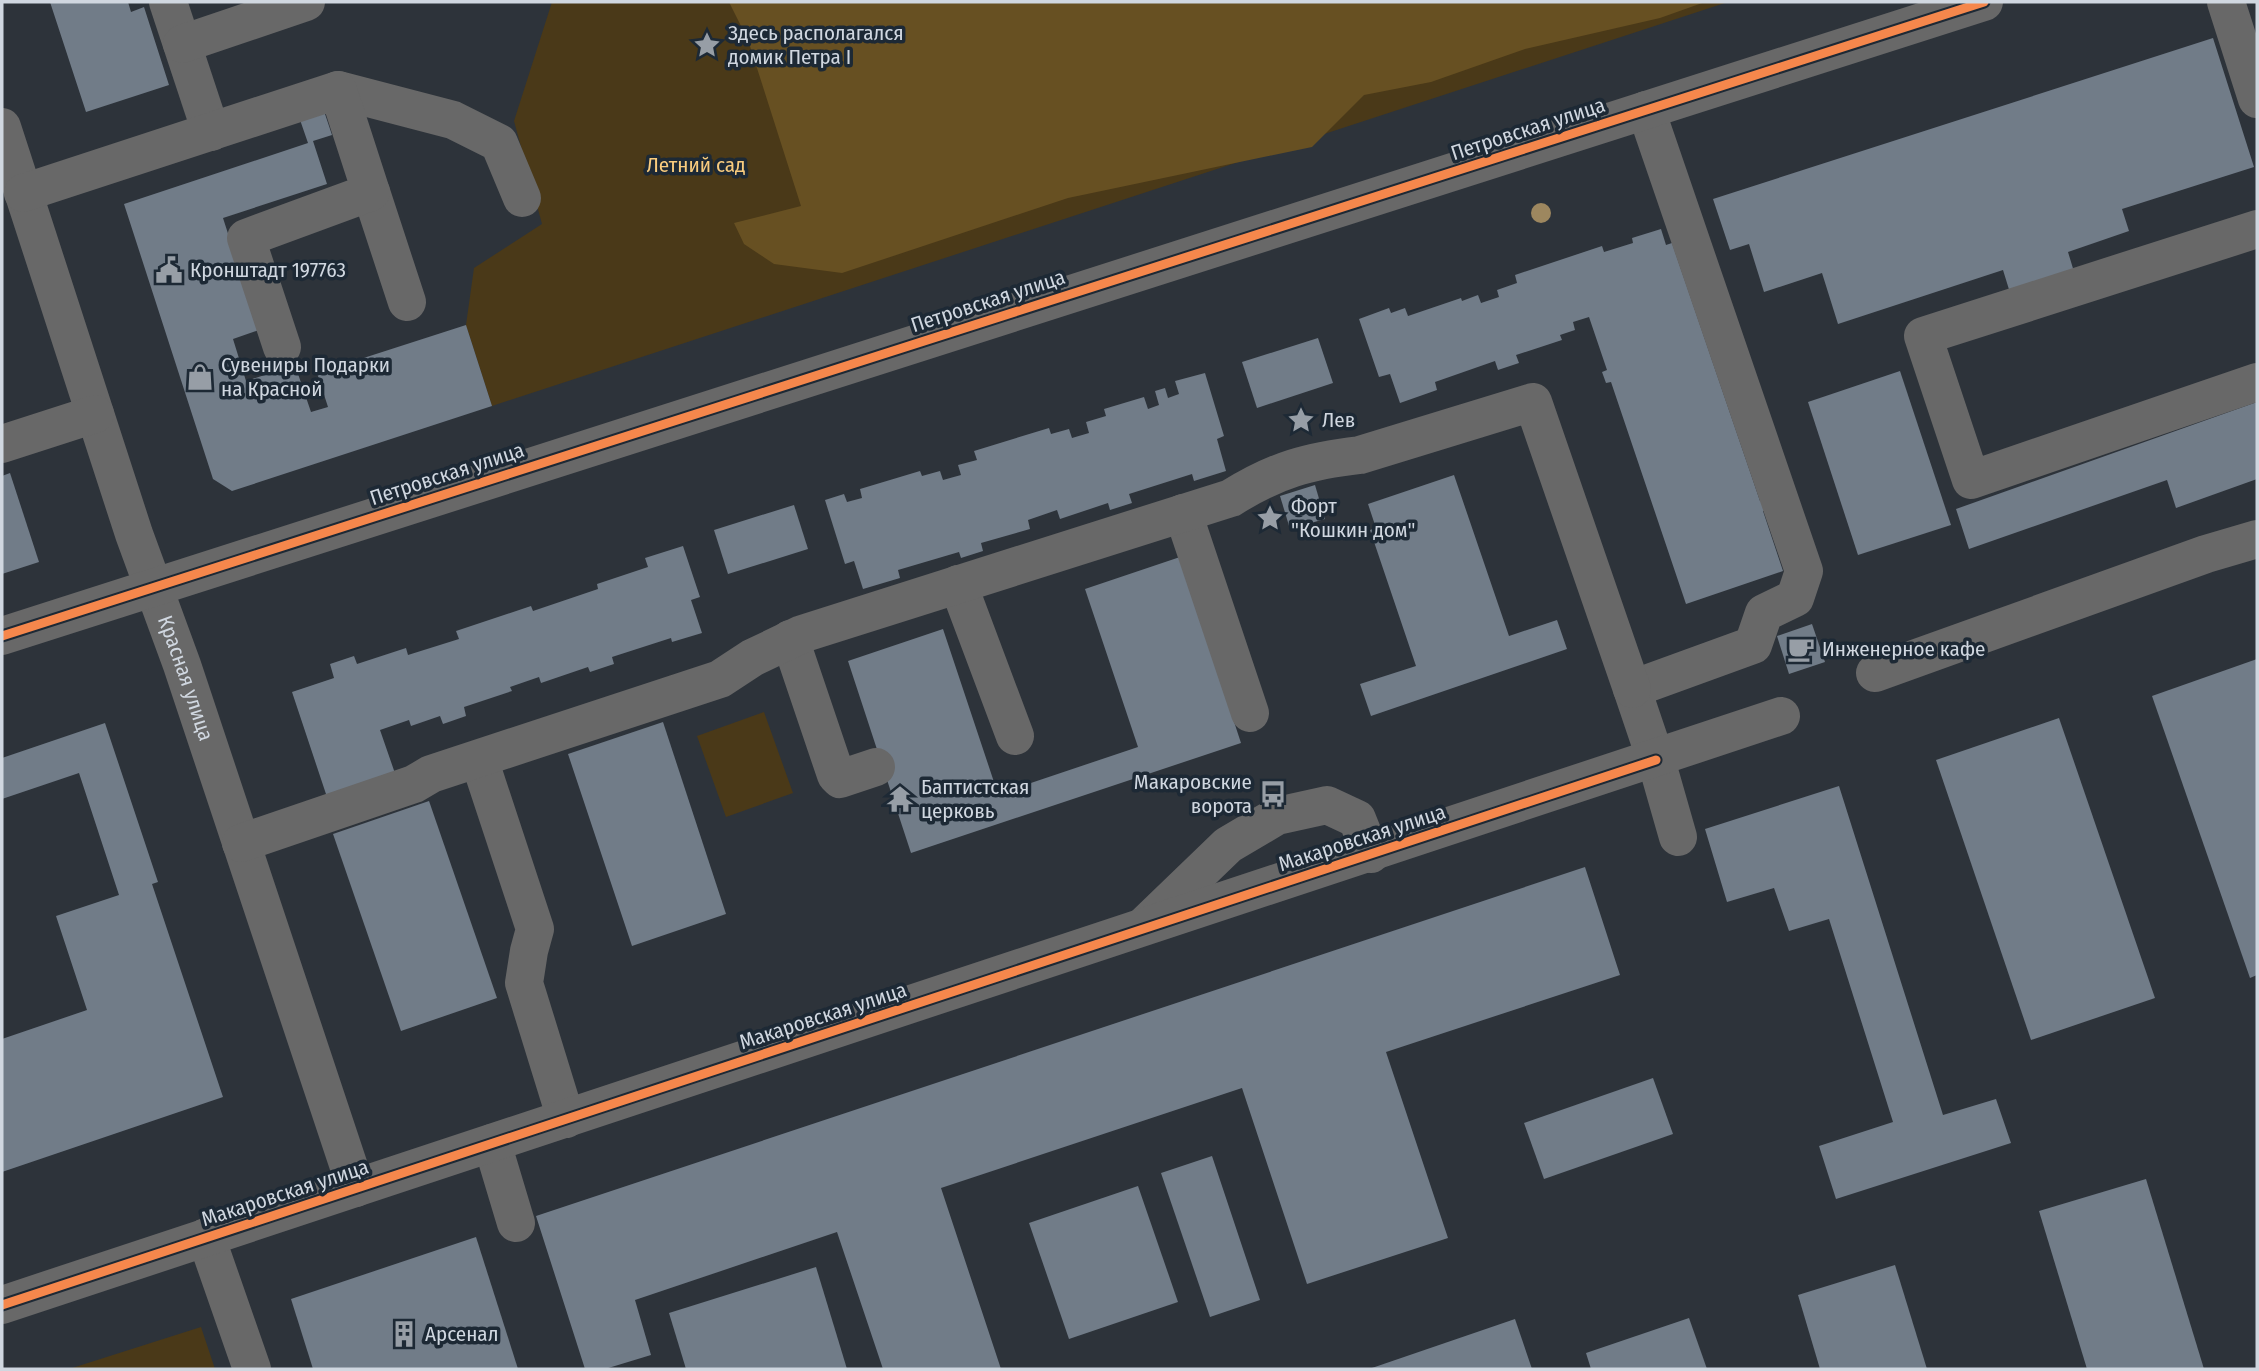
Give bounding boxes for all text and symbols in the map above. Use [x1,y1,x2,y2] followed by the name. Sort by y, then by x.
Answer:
[728,20,904,70] place label: Здесь располагался домик Петра I
[692,30,722,60] place icon: Здесь располагался домик Петра I
[1448,92,1608,166] street label: Петровская улица
[646,152,746,178] park label: Летний сад
[154,255,184,285] public building icon: Кронштадт 197763
[190,257,346,283] place label: Кронштадт 197763
[908,264,1068,338] street label: Петровская улица
[221,352,390,402] place label: Сувениры Подарки на Красной
[185,362,215,392] shop icon: Сувениры Подарки на Красной
[1286,405,1316,435] place icon: Лев
[1322,407,1355,433] place label: Лев
[367,437,527,511] street label: Петровская улица
[1291,493,1415,543] place label: Форт "Кошкин дом"
[1255,503,1285,533] place icon: Форт "Кошкин дом"
[152,612,219,744] street label: Красная улица
[1786,634,1816,664] cafe icon: Инженерное кафе
[1822,636,1985,662] place label: Инженерное кафе
[1134,769,1252,819] place label: Макаровские ворота
[921,774,1029,824] place label: Баптистская церковь
[1258,779,1288,809] bus stop icon: Макаровские ворота
[885,784,915,814] temple icon: Баптистская церковь
[1275,799,1449,877] street label: Макаровская улица
[736,977,910,1055] street label: Макаровская улица
[198,1154,372,1232] street label: Макаровская улица
[389,1319,419,1349] building icon: Арсенал
[425,1321,498,1347] place label: Арсенал

